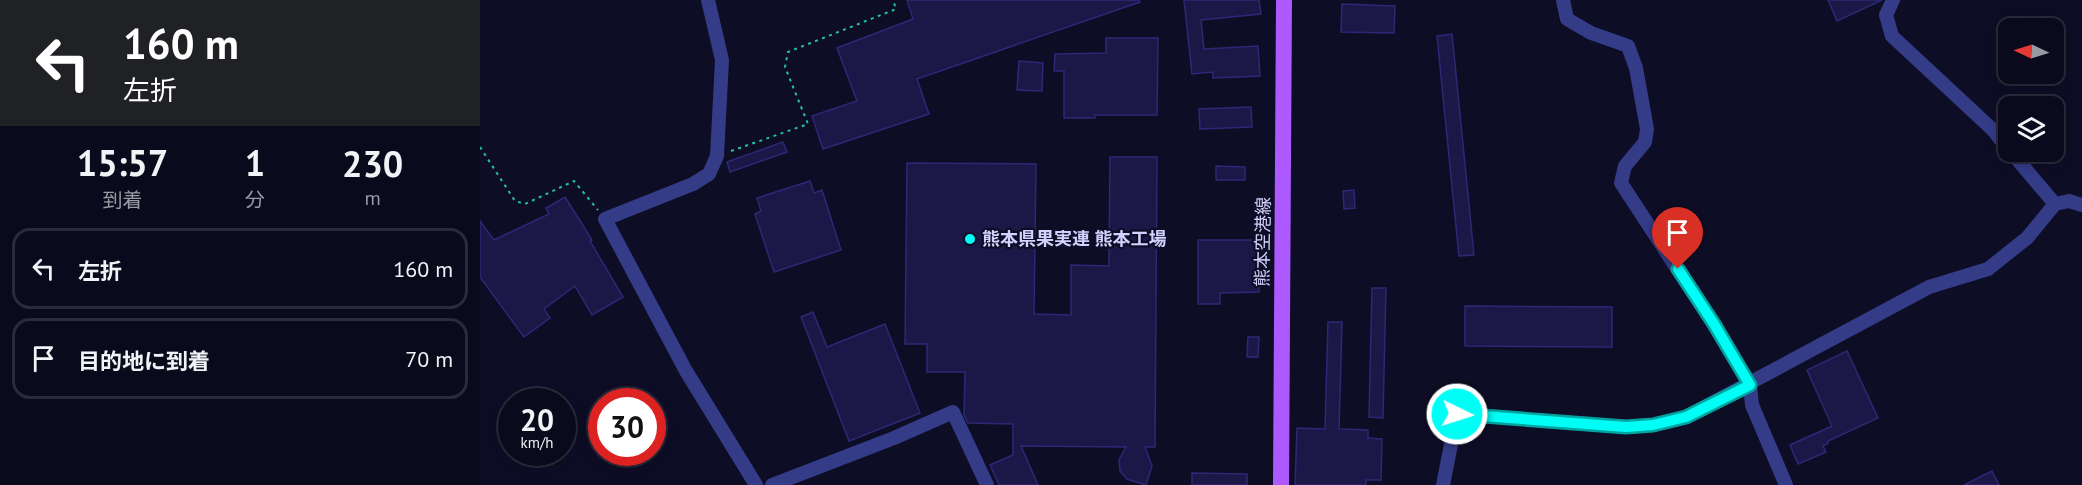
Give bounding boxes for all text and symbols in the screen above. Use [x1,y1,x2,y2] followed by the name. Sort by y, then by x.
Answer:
[123,16,239,71] text: 160 m
[1998,18,2064,84] north arrow
[1998,18,2064,162] map controls
[24,24,102,102] icon: left
[123,73,177,107] text: 左折
[1998,96,2064,162] button: layers
[77,139,168,186] text: 15:57
[245,139,265,186] text: 1
[342,140,403,187] text: 230
[364,185,381,211] text: m
[102,187,142,213] text: 到着
[245,187,265,213] text: 分
[1250,197,1275,287] street label: 熊本空港線
[1652,207,1703,269] pin
[1661,216,1694,249] icon: arrive
[982,227,1167,250] place label: 熊本県果実連 熊本工場
[963,232,977,246] marker: 熊本県果実連 熊本工場
[27,252,60,285] icon: left
[393,255,453,283] text: 160 m
[78,257,122,285] text: 左折
[27,342,60,375] icon: arrive
[405,345,453,373] text: 70 m
[78,347,210,375] text: 目的地に到着
[1425,382,1489,446] position arrow
[588,388,666,466] speed limit sign: 30
[520,400,554,439] text: 20
[521,433,553,452] text: km/h

